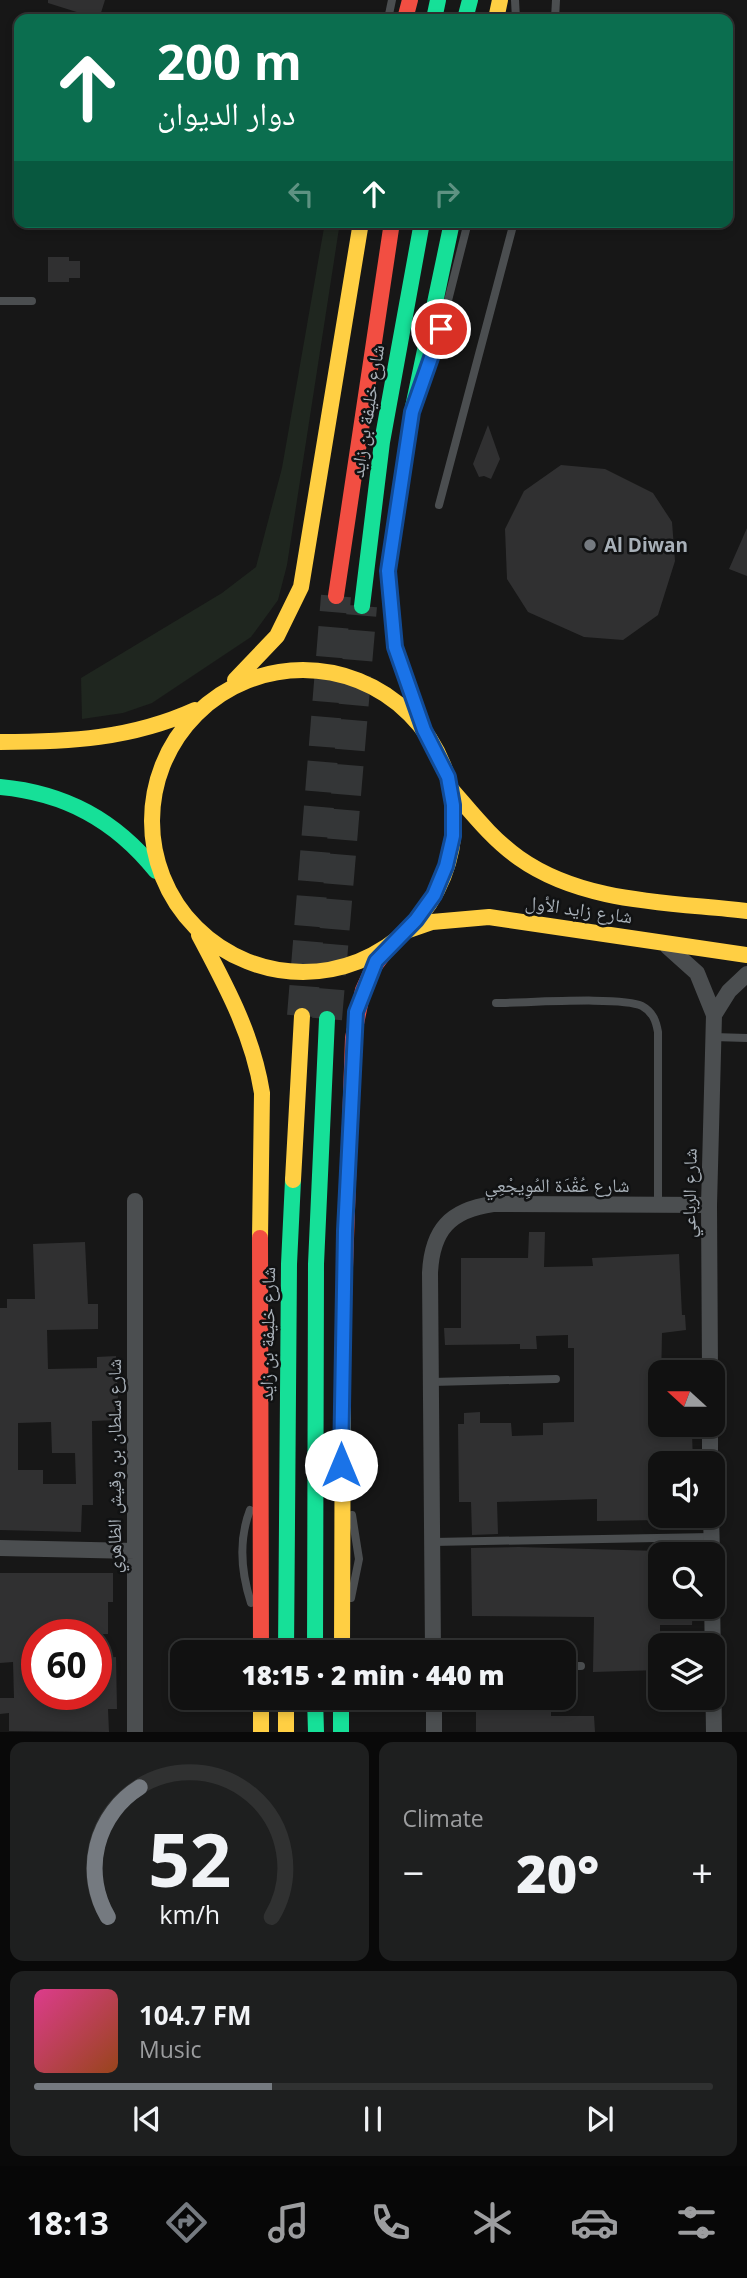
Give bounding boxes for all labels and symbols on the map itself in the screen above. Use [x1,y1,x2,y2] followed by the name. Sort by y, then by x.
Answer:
[411,299,471,359] pin
[344,343,390,479] street label: شارع خليفة بن زايد
[604,532,688,558] place label: Al Diwan
[582,537,598,553] marker: Al Diwan
[524,889,634,929] street label: شارع زايد الأول
[675,1148,706,1238] street label: شارع الرباعي
[484,1172,630,1201] street label: شارع عُقْدَة المُوِيجْعِي
[253,1267,281,1401] street label: شارع خليفة بن زايد
[101,1359,130,1573] street label: شارع سلطان بن وقيش الظاهري
[648,1360,724,1437] north arrow
[304,1428,378,1502] position arrow
[21,1619,112,1710] speed limit sign: 60

